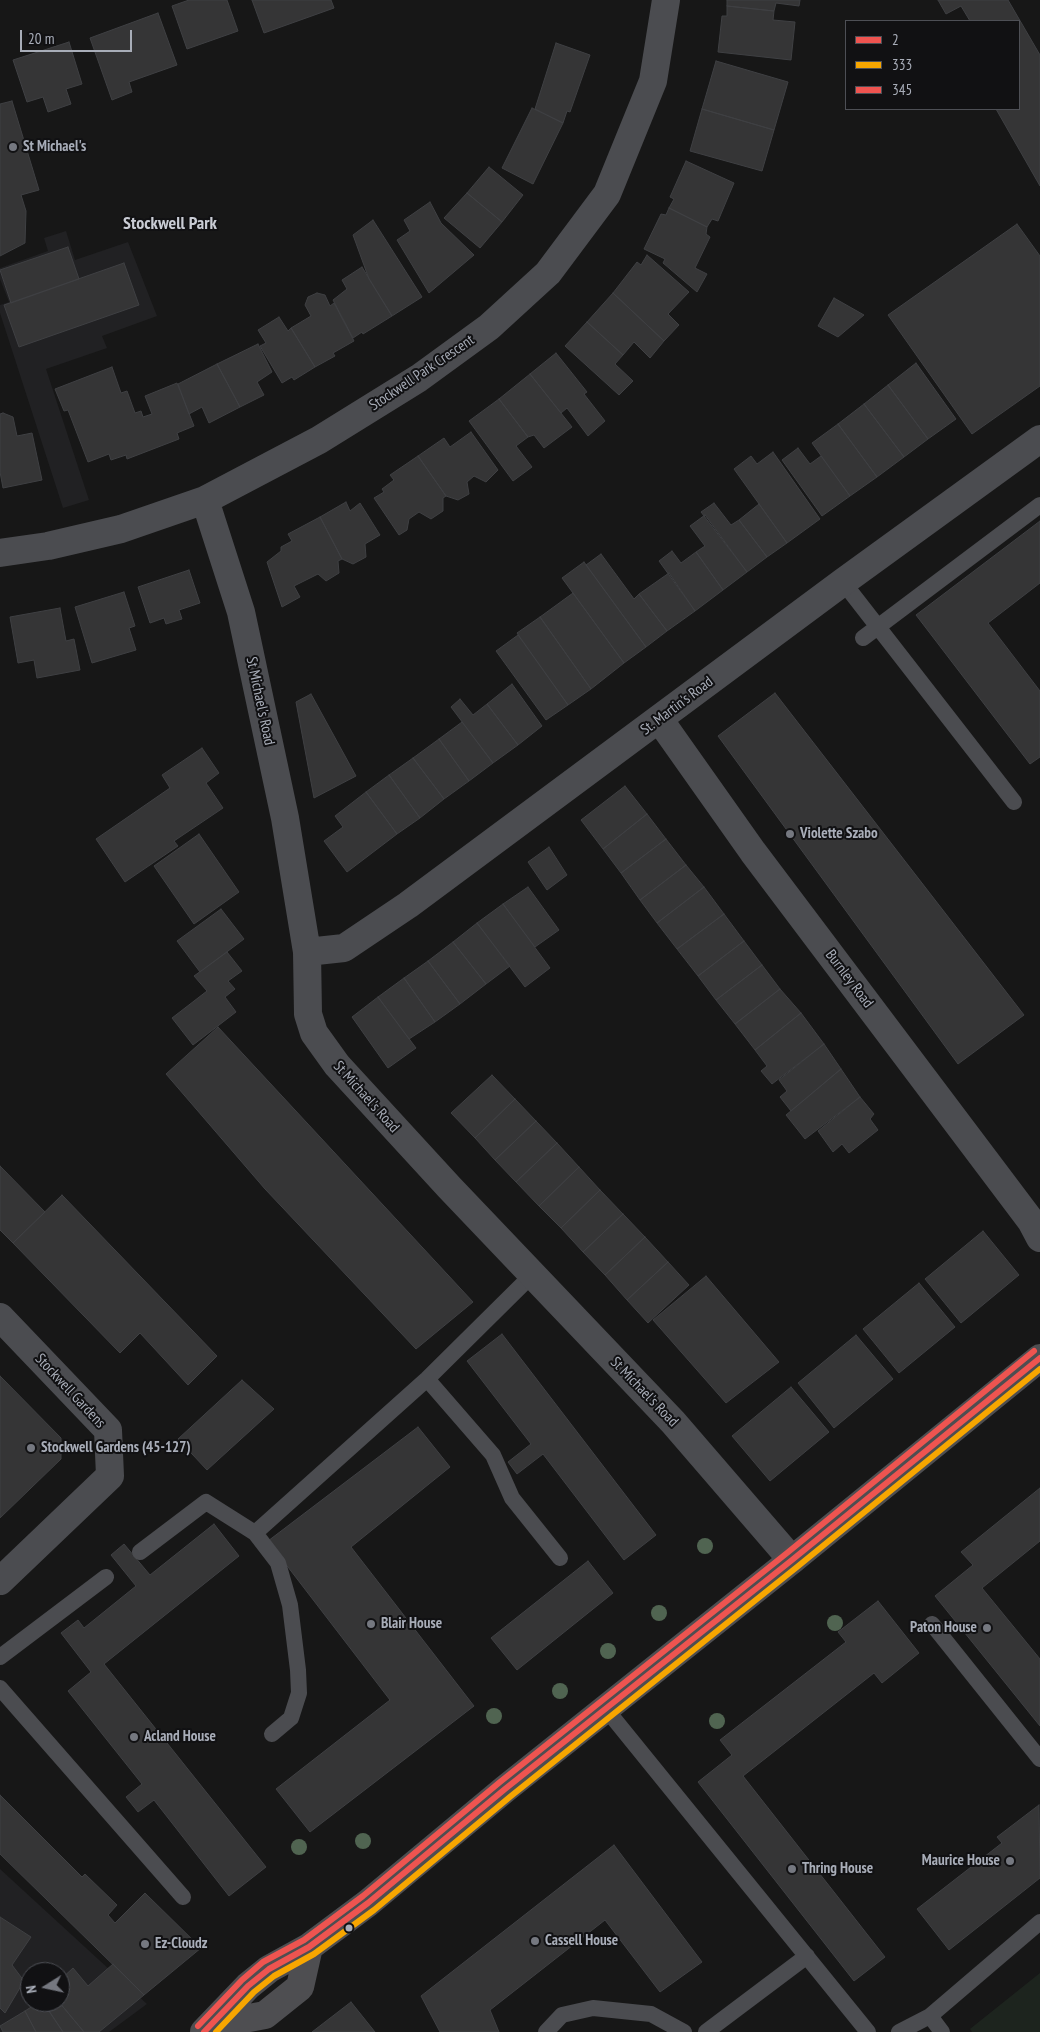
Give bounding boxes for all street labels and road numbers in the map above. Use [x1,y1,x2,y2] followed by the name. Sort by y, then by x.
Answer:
[366,331,478,415] street label: Stockwell Park Crescent
[242,655,278,747] street label: St Michael's Road
[637,673,717,739] street label: St. Martin's Road
[821,946,877,1012] street label: Burnley Road
[329,1058,403,1136] street label: St Michael's Road
[31,1350,109,1432] street label: Stockwell Gardens
[606,1353,682,1431] street label: St Michael's Road

